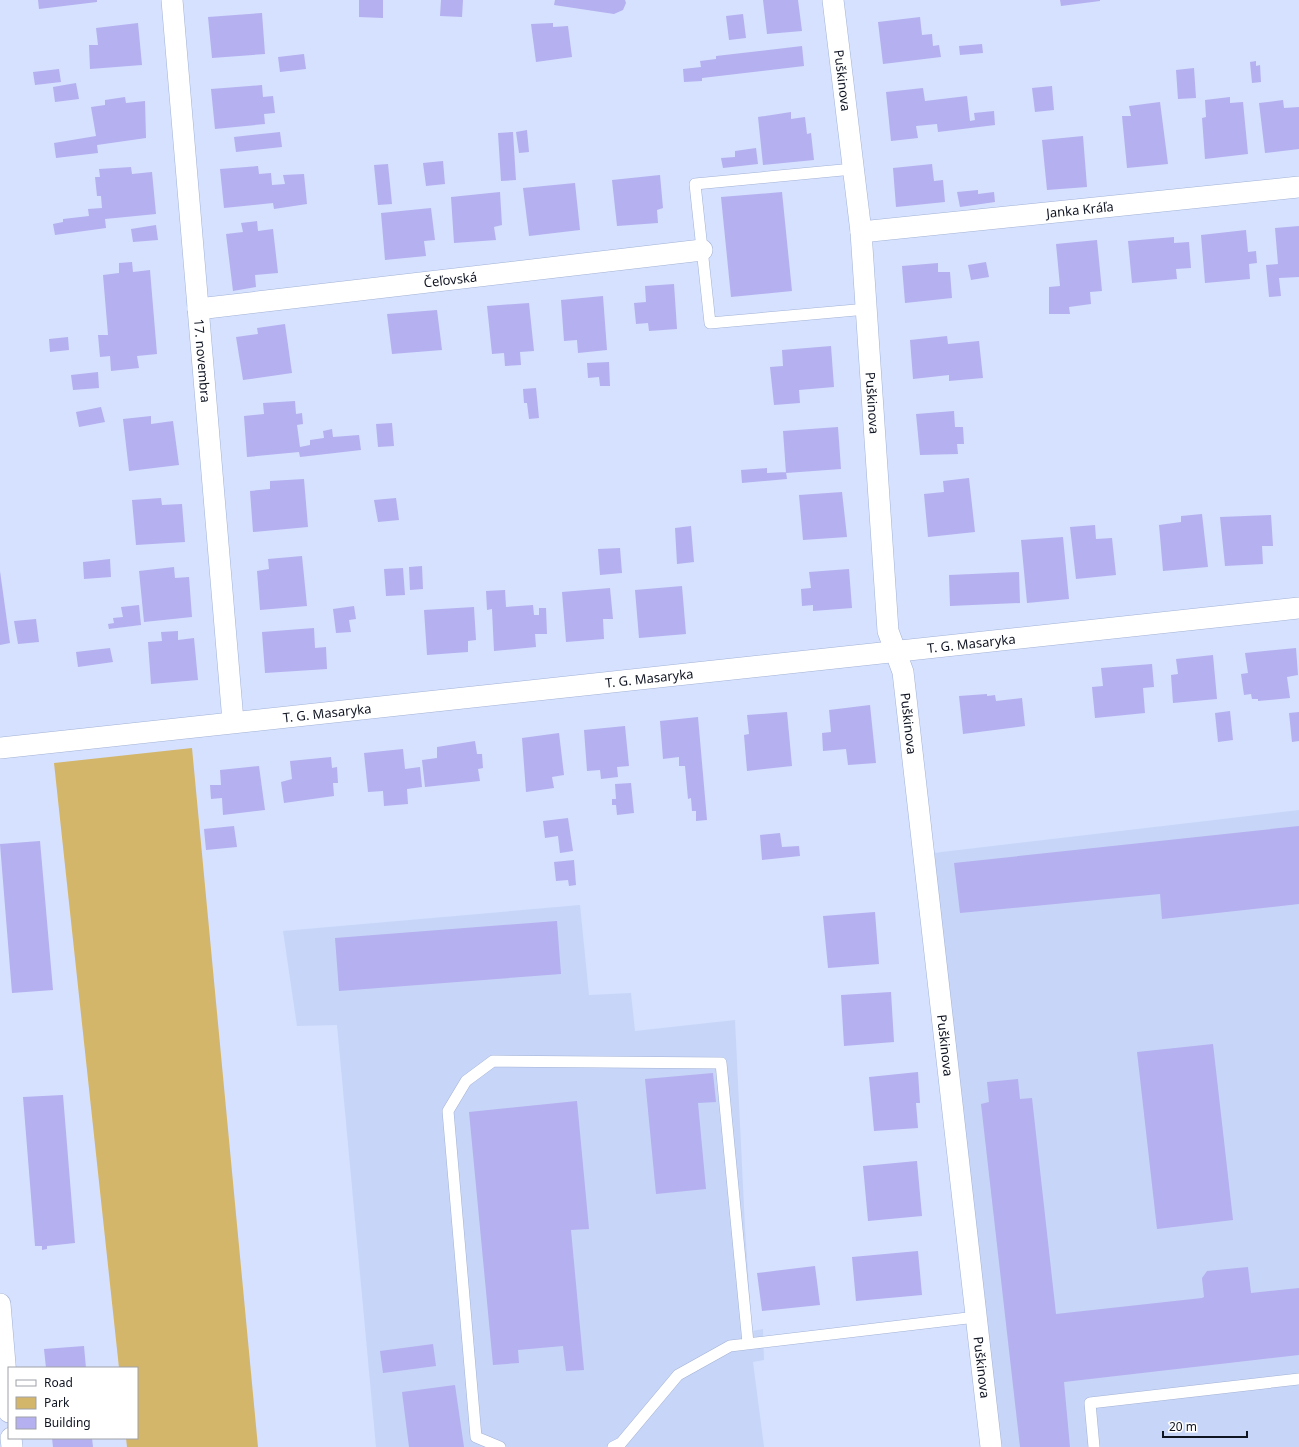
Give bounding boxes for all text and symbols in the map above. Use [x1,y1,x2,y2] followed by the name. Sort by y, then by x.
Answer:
[830,49,855,112] street label: Puškinova
[1043,197,1114,222] street label: Janka Kráľa
[423,267,478,292] street label: Čeľovská
[190,318,215,403] street label: 17. novembra
[861,371,884,434] street label: Puškinova
[926,630,1016,657] street label: T. G. Masaryka
[604,664,694,692] street label: T. G. Masaryka
[896,692,921,755] street label: Puškinova
[282,699,372,726] street label: T. G. Masaryka
[933,1014,958,1077] street label: Puškinova
[970,1335,994,1399] street label: Puškinova
[8,1367,138,1439] legend
[44,1374,73,1391] text: Road
[44,1394,70,1411] text: Park
[1163,1413,1247,1439] scale bar
[44,1414,91,1431] text: Building
[1169,1418,1197,1435] text: 20 m

